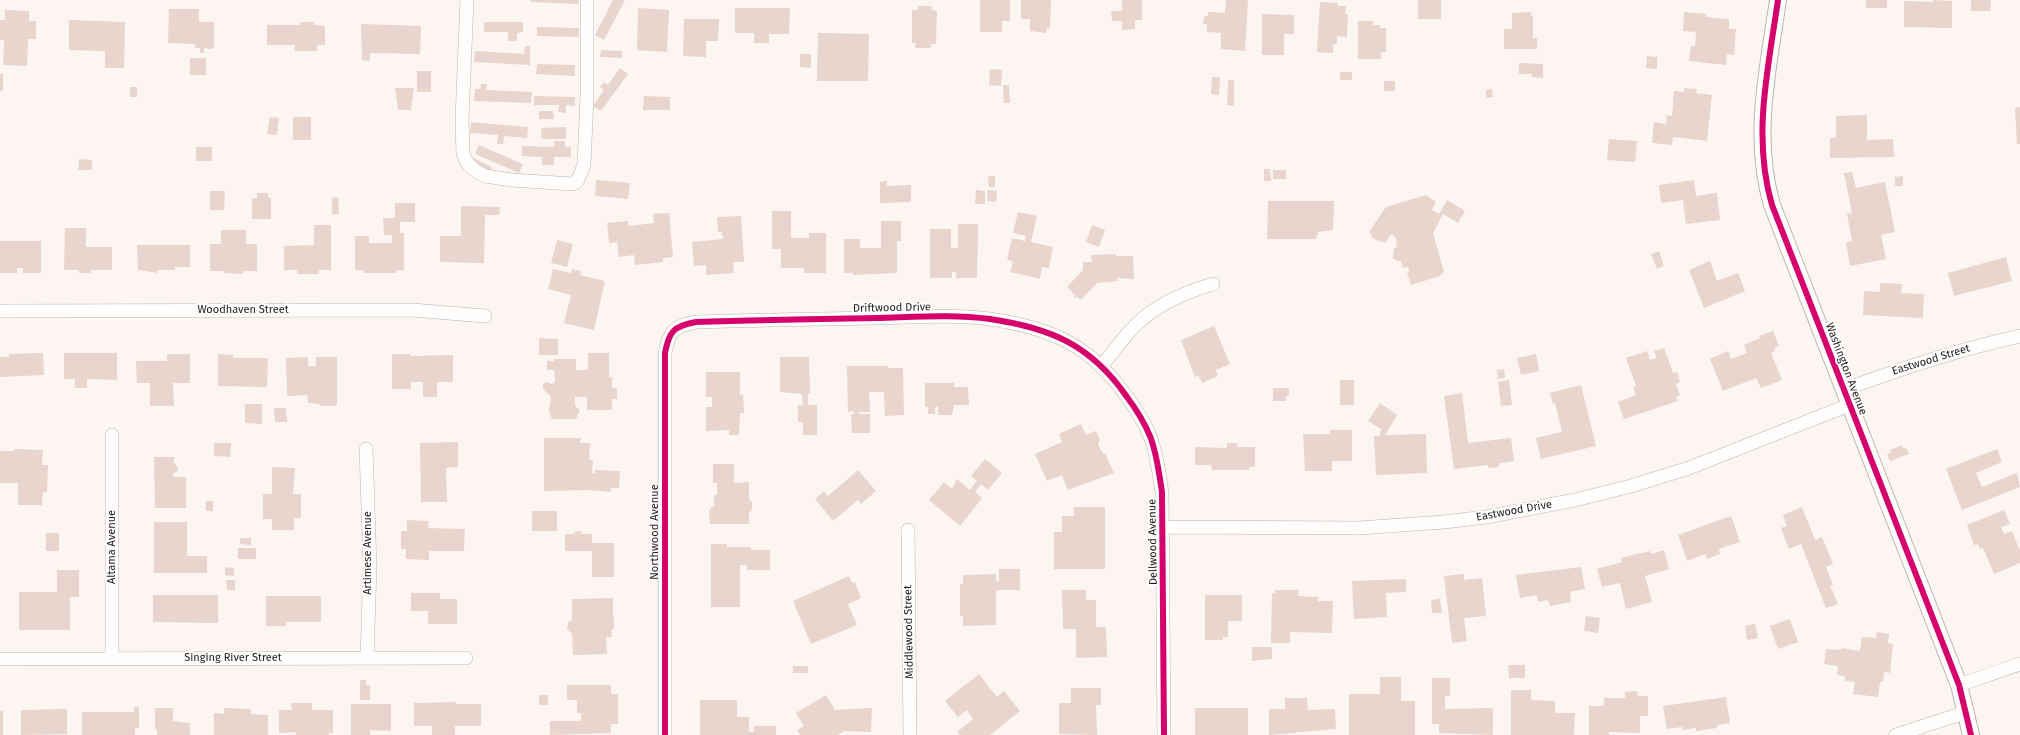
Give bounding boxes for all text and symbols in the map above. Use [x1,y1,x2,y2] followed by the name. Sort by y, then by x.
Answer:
[853,301,931,315] street label: Driftwood Drive
[197,303,289,317] street label: Woodhaven Street
[1822,321,1870,417] street label: Washington Avenue
[1890,342,1972,378] street label: Eastwood Street
[648,484,662,580] street label: Northwood Avenue
[1475,498,1553,524] street label: Eastwood Drive
[1146,499,1160,585] street label: Dellwood Avenue
[105,510,119,584] street label: Altama Avenue
[361,511,375,595] street label: Artimese Avenue
[902,585,916,679] street label: Middlewood Street
[184,651,282,665] street label: Singing River Street

